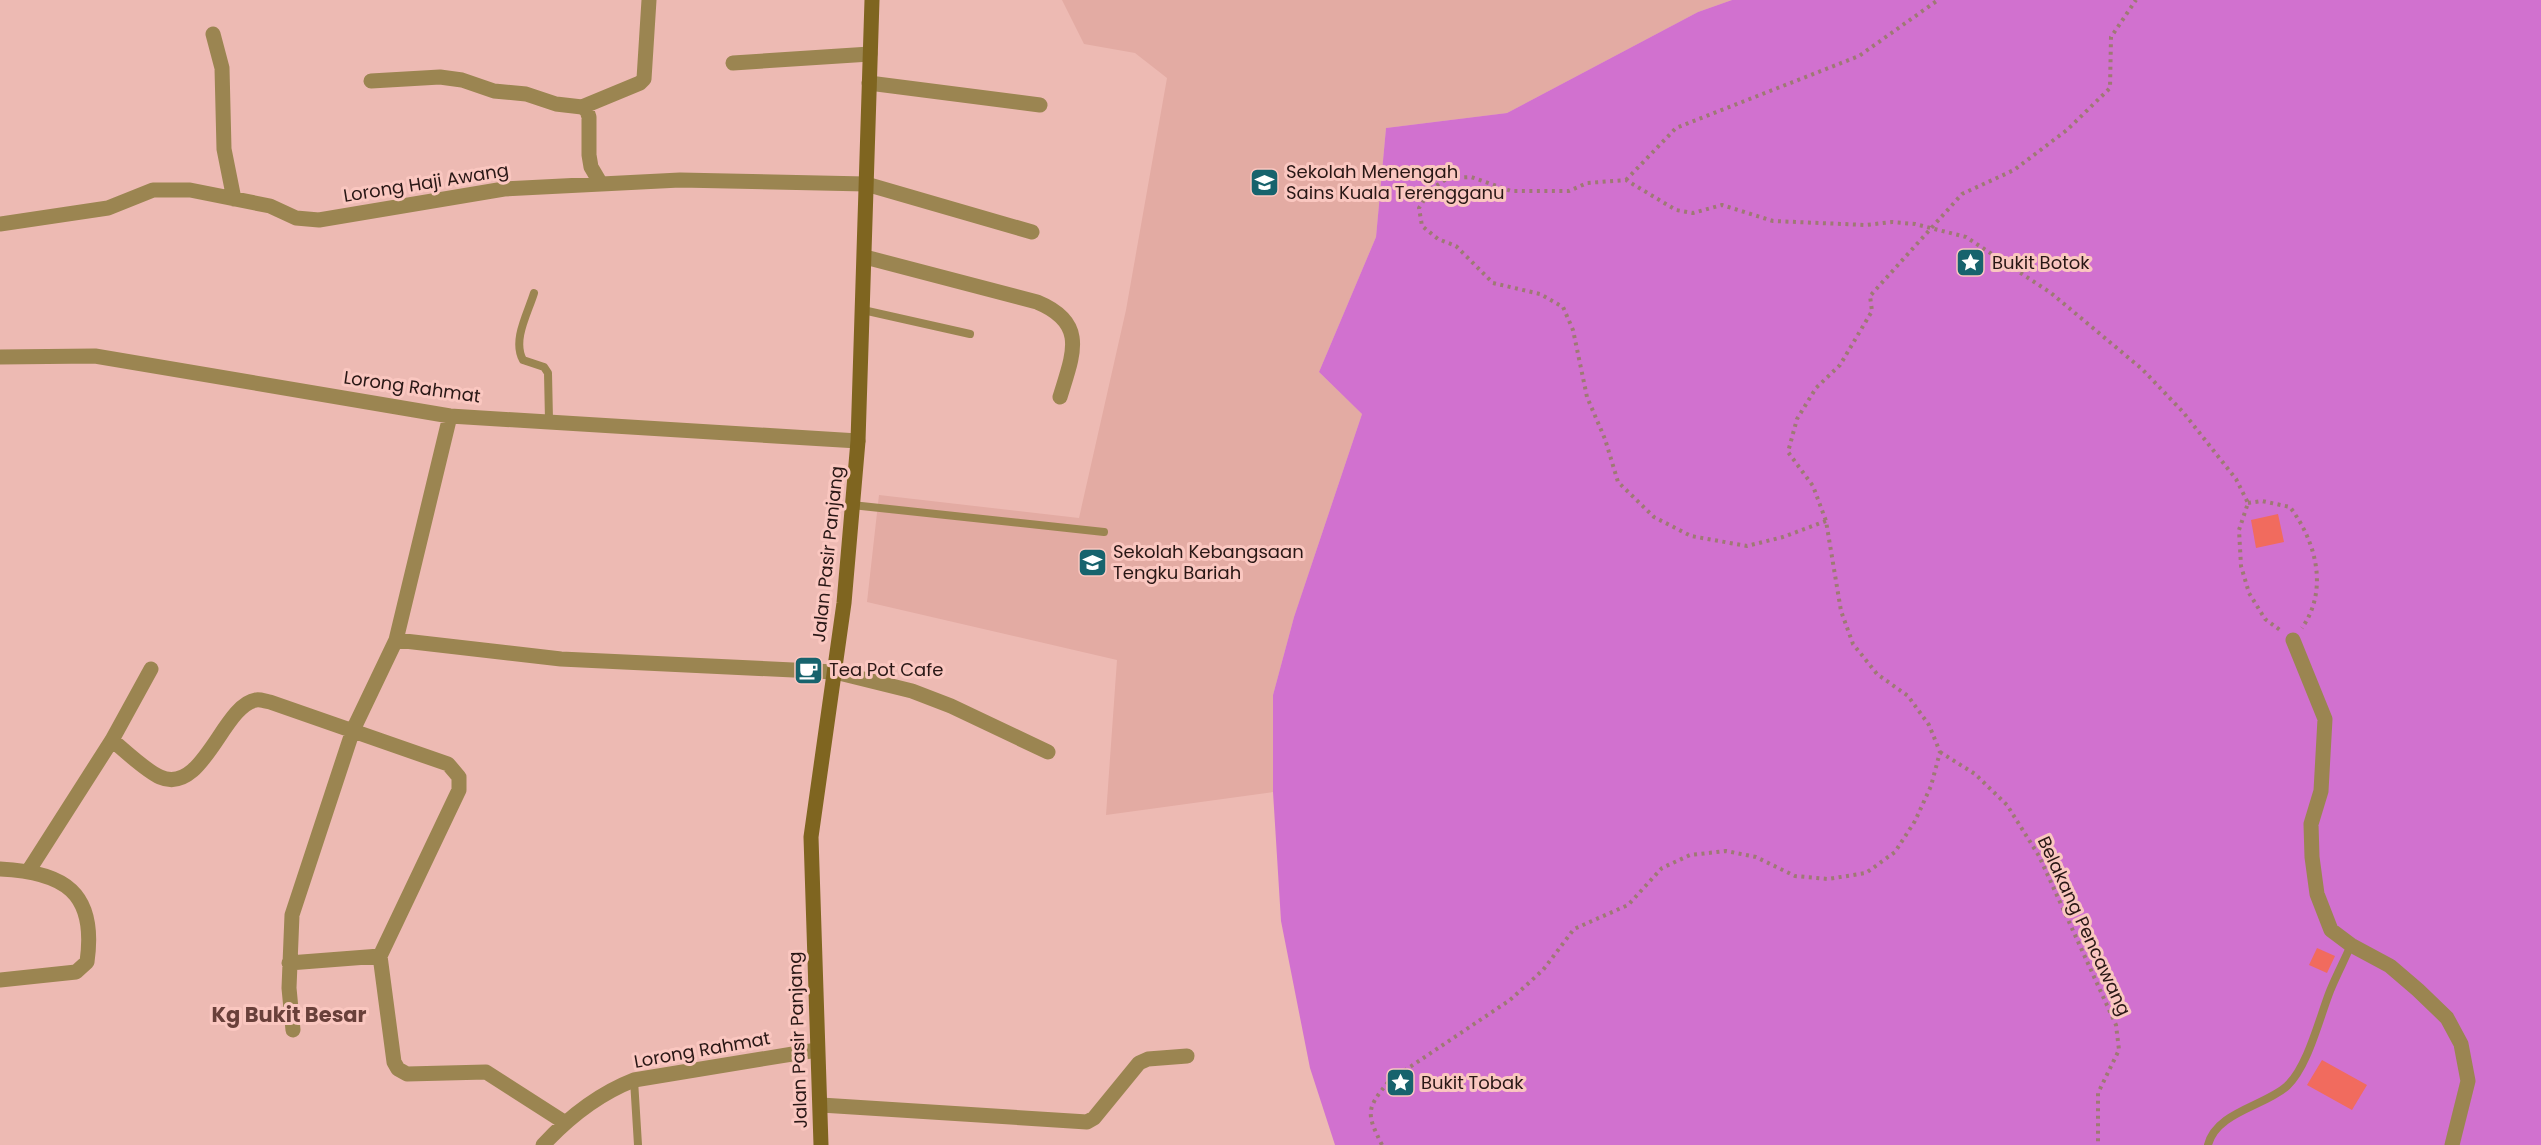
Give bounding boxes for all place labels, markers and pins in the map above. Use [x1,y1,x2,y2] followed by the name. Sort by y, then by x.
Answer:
[1286,159,1505,205] place label: Sekolah Menengah Sains Kuala Terengganu
[1249,166,1281,198] school or university icon: Sekolah Menengah Sains Kuala Terengganu
[1955,247,1987,279] place icon: Bukit Botok
[1992,250,2090,275] place label: Bukit Botok
[1113,539,1304,585] place label: Sekolah Kebangsaan Tengku Bariah
[1076,546,1108,578] school or university icon: Sekolah Kebangsaan Tengku Bariah
[792,654,824,686] cafe icon: Tea Pot Cafe
[829,657,943,682] place label: Tea Pot Cafe
[1384,1067,1416,1099] place icon: Bukit Tobak
[1421,1070,1524,1095] place label: Bukit Tobak

